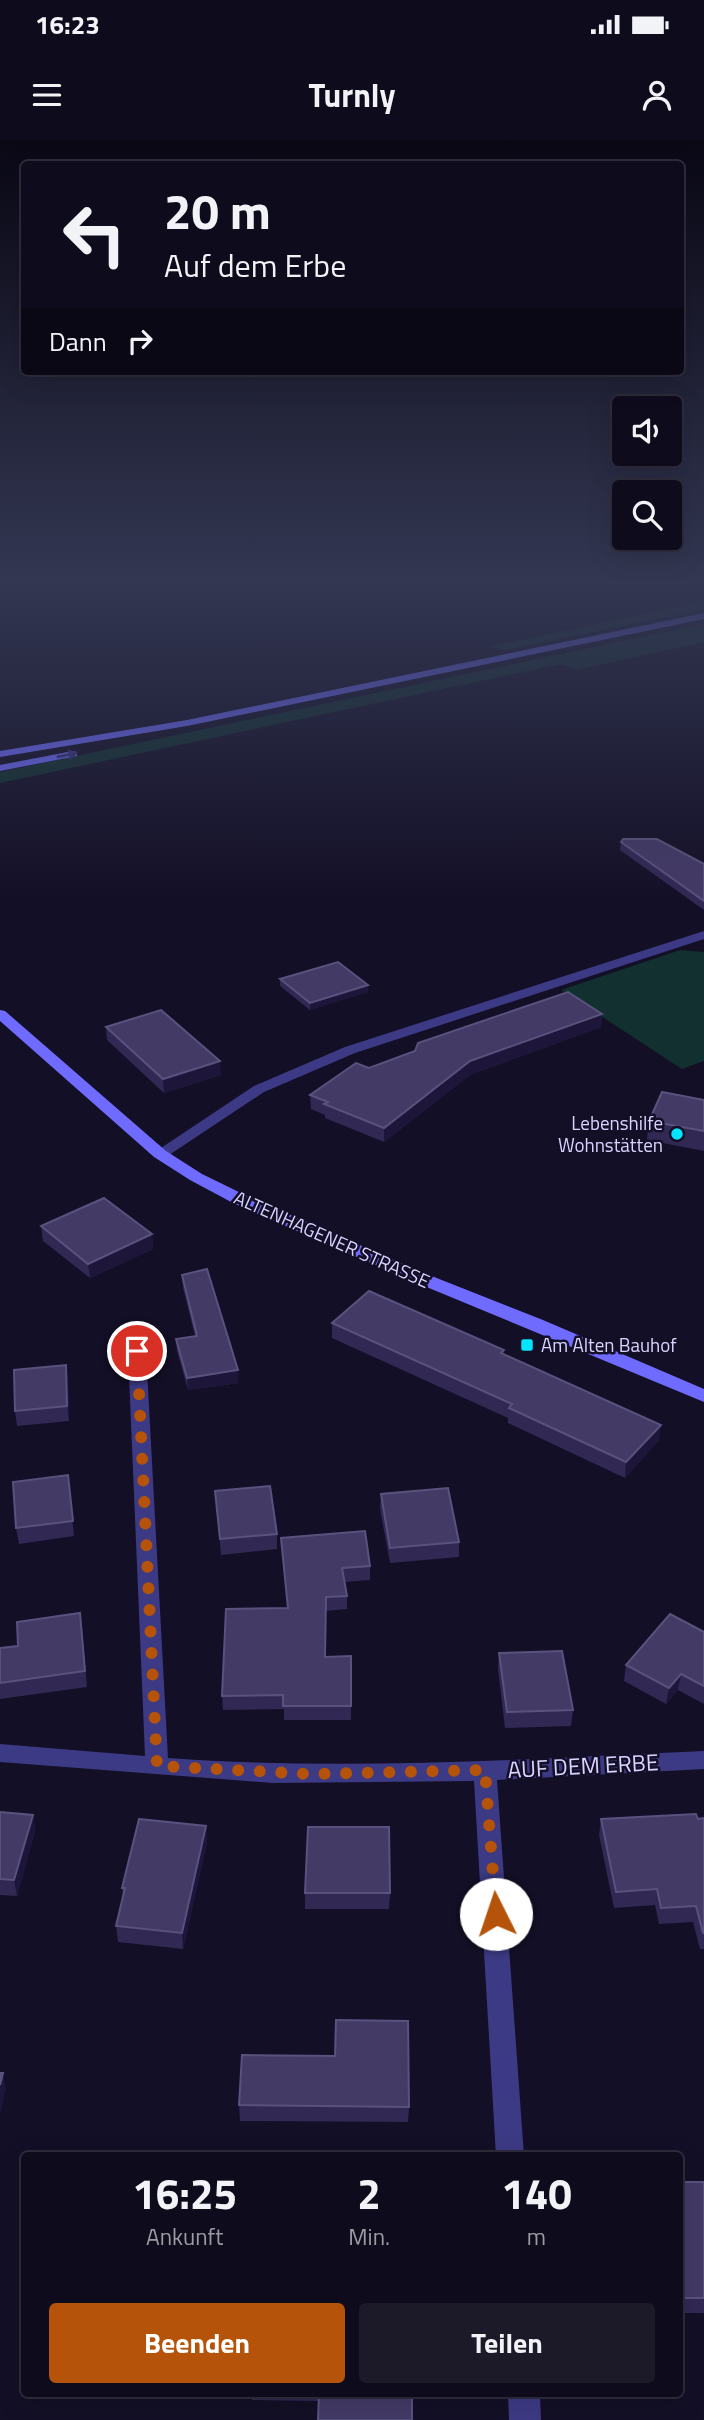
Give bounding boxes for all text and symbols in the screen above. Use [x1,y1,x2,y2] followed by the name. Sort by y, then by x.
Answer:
[35,5,100,44] text: 16:23
[308,71,396,119] text: Turnly
[28,76,66,114] icon: menu
[638,76,676,114] icon: person
[164,173,271,248] text: 20 m
[49,189,140,280] icon: left
[164,241,346,289] text: Auf dem Erbe
[49,322,107,361] text: Dann
[121,322,159,360] icon: right
[612,396,682,550] map controls
[612,396,682,466] button: sound
[612,480,682,550] button: search
[56,749,78,760] one-way arrow
[558,1108,663,1159] place label: Lebenshilfe Wohnstätten
[669,1126,685,1142] marker: Lebenshilfe Wohnstätten
[230,1182,435,1295] street label: ALTENHAGENER STRASSE
[107,1321,167,1381] pin
[541,1330,677,1359] place label: Am Alten Bauhof
[118,1332,156,1370] icon: arrive
[519,1337,535,1353] marker: Am Alten Bauhof
[507,1744,659,1787] street label: AUF DEM ERBE
[459,1877,533,1951] position arrow
[132,2161,237,2225] text: 16:25
[357,2161,381,2225] text: 2
[501,2161,572,2225] text: 140
[146,2219,223,2254] text: Ankunft
[348,2219,390,2254] text: Min.
[527,2219,546,2254] text: m
[49,2303,345,2383] button: Beenden
[359,2303,655,2383] button: Teilen

